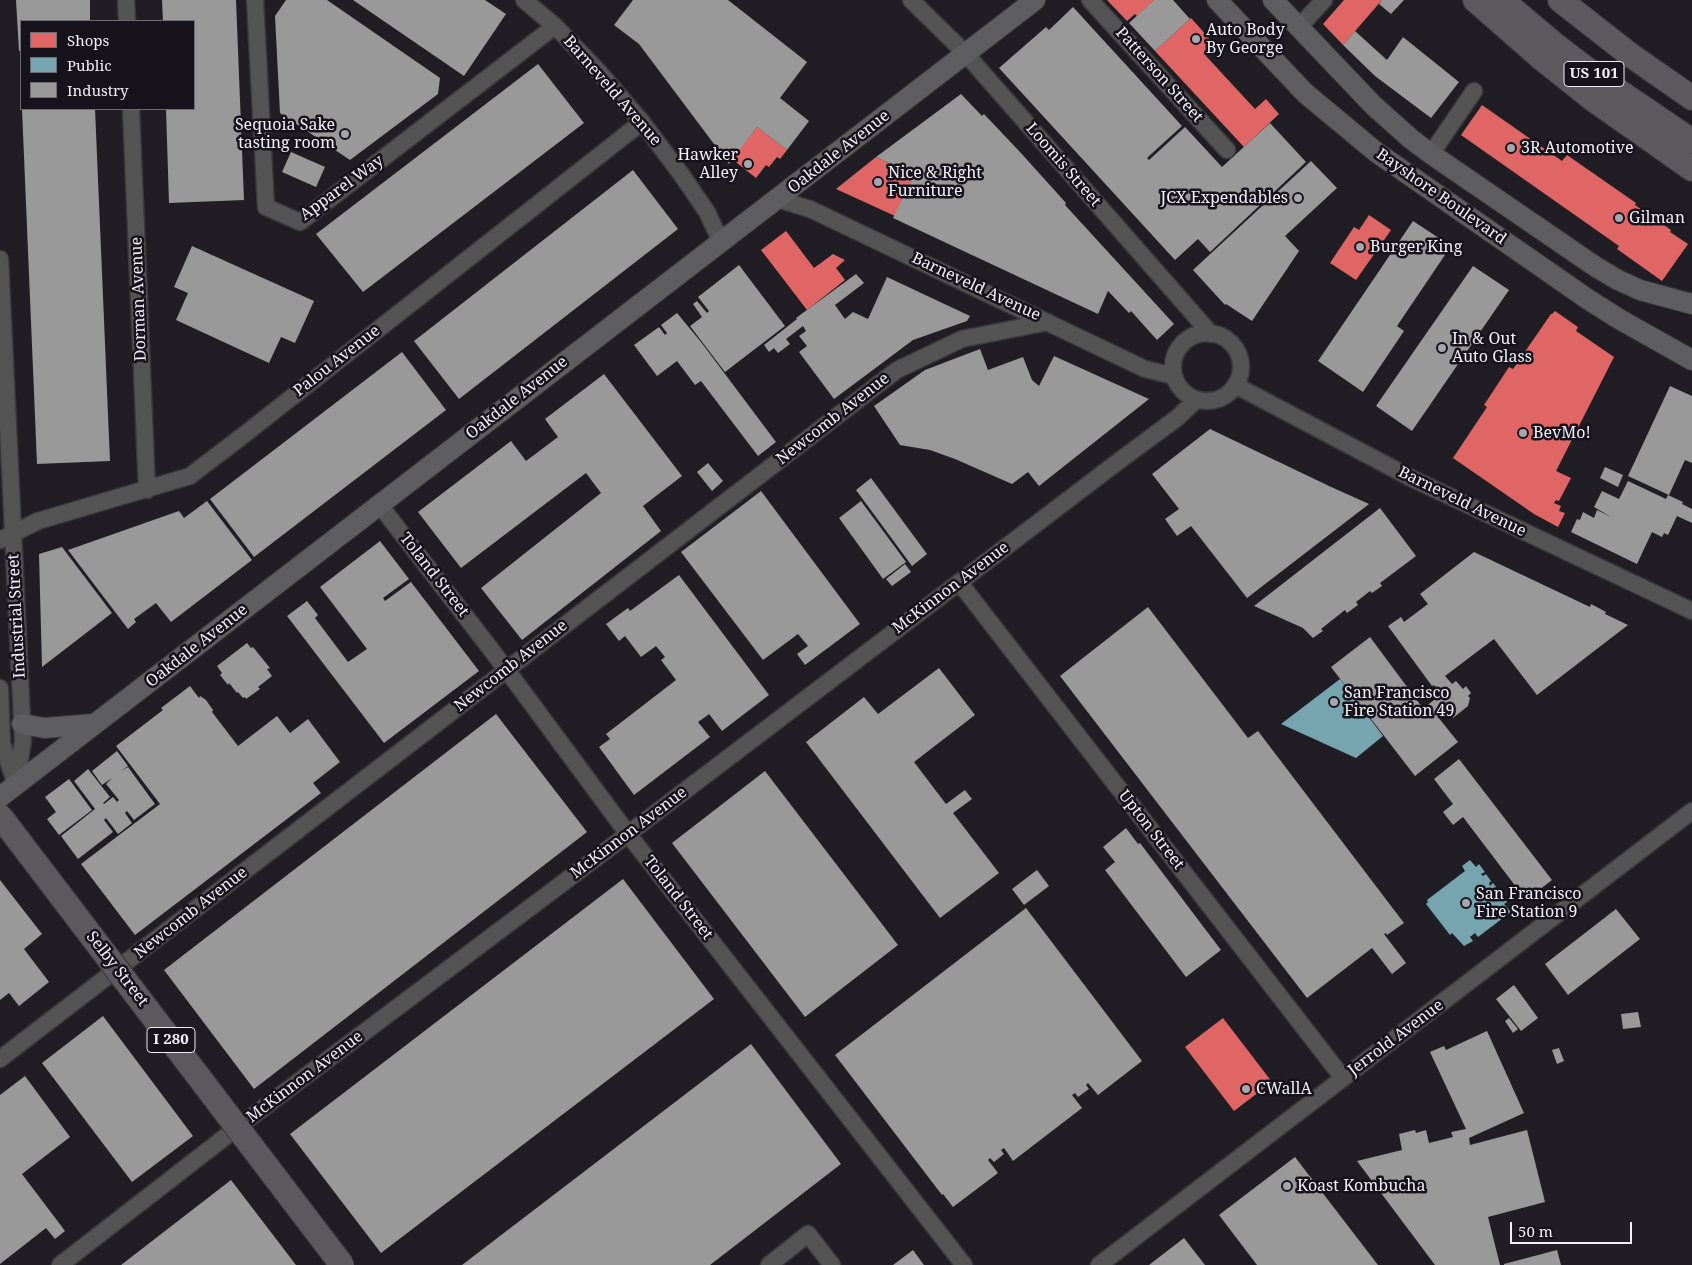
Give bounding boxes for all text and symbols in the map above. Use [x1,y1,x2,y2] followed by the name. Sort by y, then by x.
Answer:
[20,20,195,110] legend
[1206,20,1285,58] place label: Auto Body By George
[1111,23,1207,127] street label: Patterson Street
[67,30,109,50] text: Shops
[559,32,665,150] street label: Barneveld Avenue
[1190,33,1202,45] marker: Auto Body By George
[67,55,112,75] text: Public
[1564,62,1624,86] road number: US 101
[67,80,129,100] text: Industry
[784,106,894,198] street label: Oakdale Avenue
[235,115,335,153] place label: Sequoia Sake tasting room
[1021,119,1105,211] street label: Loomis Street
[339,128,351,140] marker: Sequoia Sake tasting room
[1521,138,1634,158] place label: 3R Automotive
[1505,142,1517,154] marker: 3R Automotive
[677,145,738,183] place label: Hawker Alley
[1372,145,1510,249] street label: Bayshore Boulevard
[297,151,387,225] street label: Apparel Way
[742,158,754,170] marker: Hawker Alley
[888,163,982,201] place label: Nice & Right Furniture
[872,176,884,188] marker: Nice & Right Furniture
[1160,188,1288,208] place label: JCX Expendables
[1292,192,1304,204] marker: JCX Expendables
[1629,208,1685,228] place label: Gilman
[1613,212,1625,224] marker: Gilman
[127,237,151,361] street label: Dorman Avenue
[1370,237,1462,257] place label: Burger King
[1354,241,1366,253] marker: Burger King
[909,249,1043,325] street label: Barneveld Avenue
[290,321,384,401] street label: Palou Avenue
[1452,329,1532,367] place label: In & Out Auto Glass
[1436,342,1448,354] marker: In & Out Auto Glass
[462,352,572,444] street label: Oakdale Avenue
[773,369,893,469] street label: Newcomb Avenue
[1533,423,1591,443] place label: BevMo!
[1517,427,1529,439] marker: BevMo!
[1395,463,1529,541] street label: Barneveld Avenue
[395,529,473,621] street label: Toland Street
[889,538,1013,638] street label: McKinnon Avenue
[4,553,30,679] street label: Industrial Street
[142,600,252,692] street label: Oakdale Avenue
[451,616,571,716] street label: Newcomb Avenue
[1344,683,1455,721] place label: San Francisco Fire Station 49
[1328,696,1340,708] marker: San Francisco Fire Station 49
[567,783,691,883] street label: McKinnon Avenue
[1114,787,1188,873] street label: Upton Street
[639,852,717,944] street label: Toland Street
[131,863,251,963] street label: Newcomb Avenue
[1476,884,1581,922] place label: San Francisco Fire Station 9
[1460,897,1472,909] marker: San Francisco Fire Station 9
[82,928,152,1010] street label: Selby Street
[1344,996,1448,1080] street label: Jerrold Avenue
[243,1027,367,1127] street label: McKinnon Avenue
[147,1028,195,1052] road number: I 280
[1256,1079,1312,1099] place label: CWallA
[1240,1083,1252,1095] marker: CWallA
[1297,1176,1425,1196] place label: Koast Kombucha
[1281,1180,1293,1192] marker: Koast Kombucha
[1512,1212,1634,1244] scale bar
[1518,1221,1553,1241] text: 50 m

